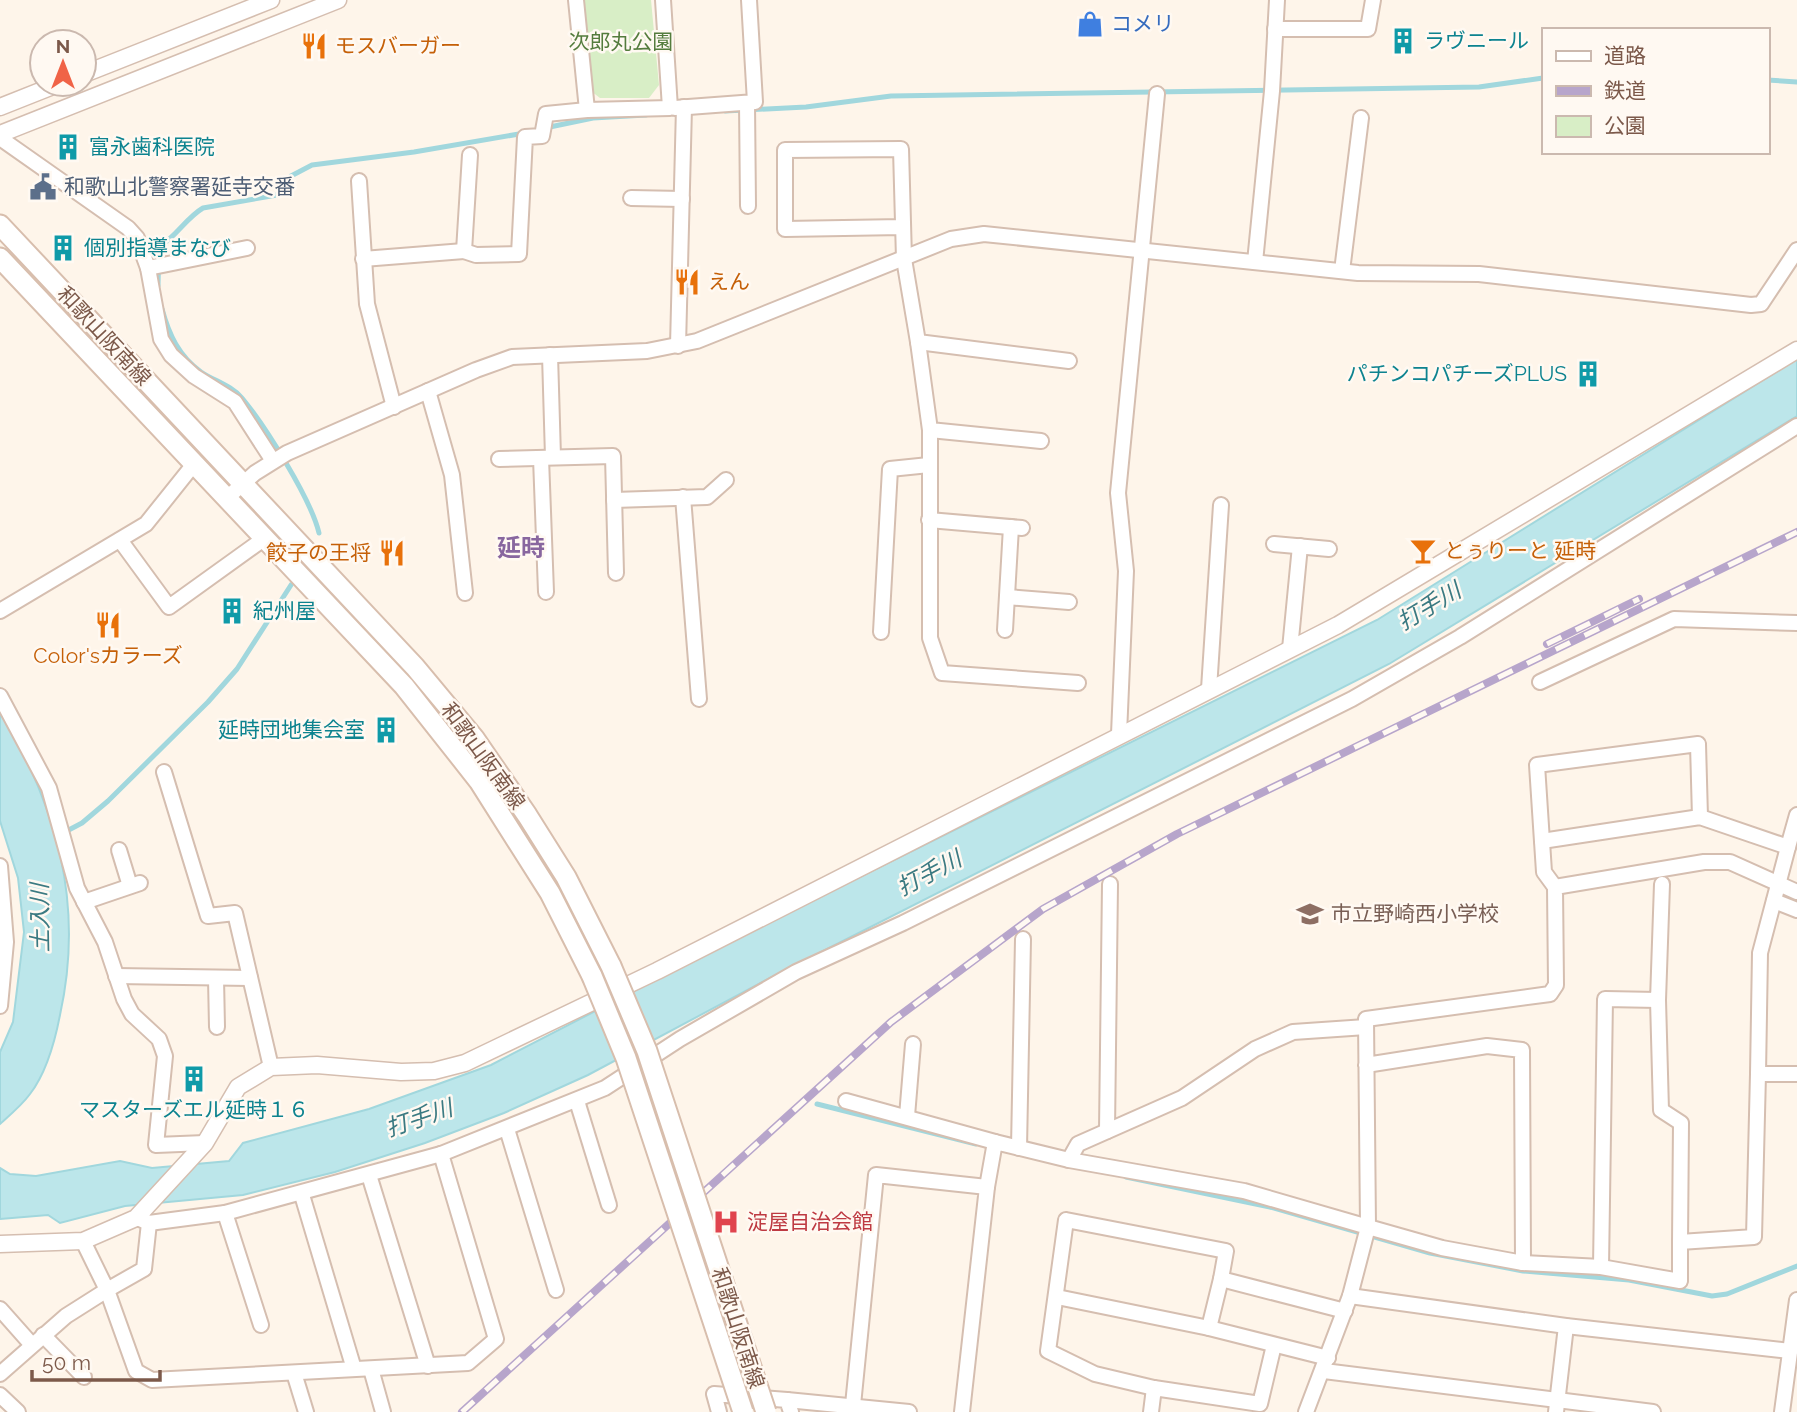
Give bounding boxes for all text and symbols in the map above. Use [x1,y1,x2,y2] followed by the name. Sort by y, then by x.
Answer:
[1075,9,1105,39] shop icon: コメリ
[1111,11,1174,36] place label: コメリ
[1388,26,1418,56] building icon: ラヴニール
[28,28,98,98] north arrow
[1424,28,1529,53] place label: ラヴニール
[1542,28,1769,154] legend
[569,29,674,54] park label: 次郎丸公園
[299,31,329,61] restaurant icon: モスバーガー
[335,33,461,58] place label: モスバーガー
[56,35,70,57] text: N
[1604,43,1646,68] text: 道路
[1604,78,1646,103] text: 鉄道
[1604,113,1646,138] text: 公園
[53,132,83,162] building icon: 富永歯科医院
[89,134,215,159] place label: 富永歯科医院
[28,172,58,202] public building icon: 和歌山北警察署延寺交番
[64,174,295,199] place label: 和歌山北警察署延寺交番
[48,233,78,263] building icon: 個別指導まなび
[84,235,231,260] place label: 個別指導まなび
[672,267,702,297] restaurant icon: えん
[708,269,750,294] place label: えん
[52,281,156,390] street label: 和歌山阪南線
[1573,359,1603,389] building icon: パチンコパチーズPLUS
[1347,361,1567,386] place label: パチンコパチーズPLUS
[497,533,545,562] district label: 延時
[1408,536,1438,566] bar icon: とぅりーと 延時
[377,538,407,568] restaurant icon: 餃子の王将
[1444,538,1596,563] place label: とぅりーと 延時
[266,540,371,565] place label: 餃子の王将
[1392,575,1468,635] water label: 打手川
[217,596,247,626] building icon: 紀州屋
[253,598,316,623] place label: 紀州屋
[93,610,123,640] restaurant icon: Color'sカラーズ
[33,643,183,668] place label: Color'sカラーズ
[436,697,531,814] street label: 和歌山阪南線
[371,715,401,745] building icon: 延時団地集会室
[218,717,365,742] place label: 延時団地集会室
[892,843,968,901] water label: 打手川
[25,880,54,953] water label: 土入川
[1295,899,1325,929] school or university icon: 市立野崎西小学校
[1331,901,1499,926] place label: 市立野崎西小学校
[179,1064,209,1094] building icon: マスターズエル延時１６
[382,1093,459,1142] water label: 打手川
[79,1097,309,1122] place label: マスターズエル延時１６
[711,1207,741,1237] hospital icon: 淀屋自治会館
[747,1209,873,1234] place label: 淀屋自治会館
[707,1264,770,1392] street label: 和歌山阪南線
[32,1338,159,1382] scale bar
[42,1350,91,1375] text: 50 m

